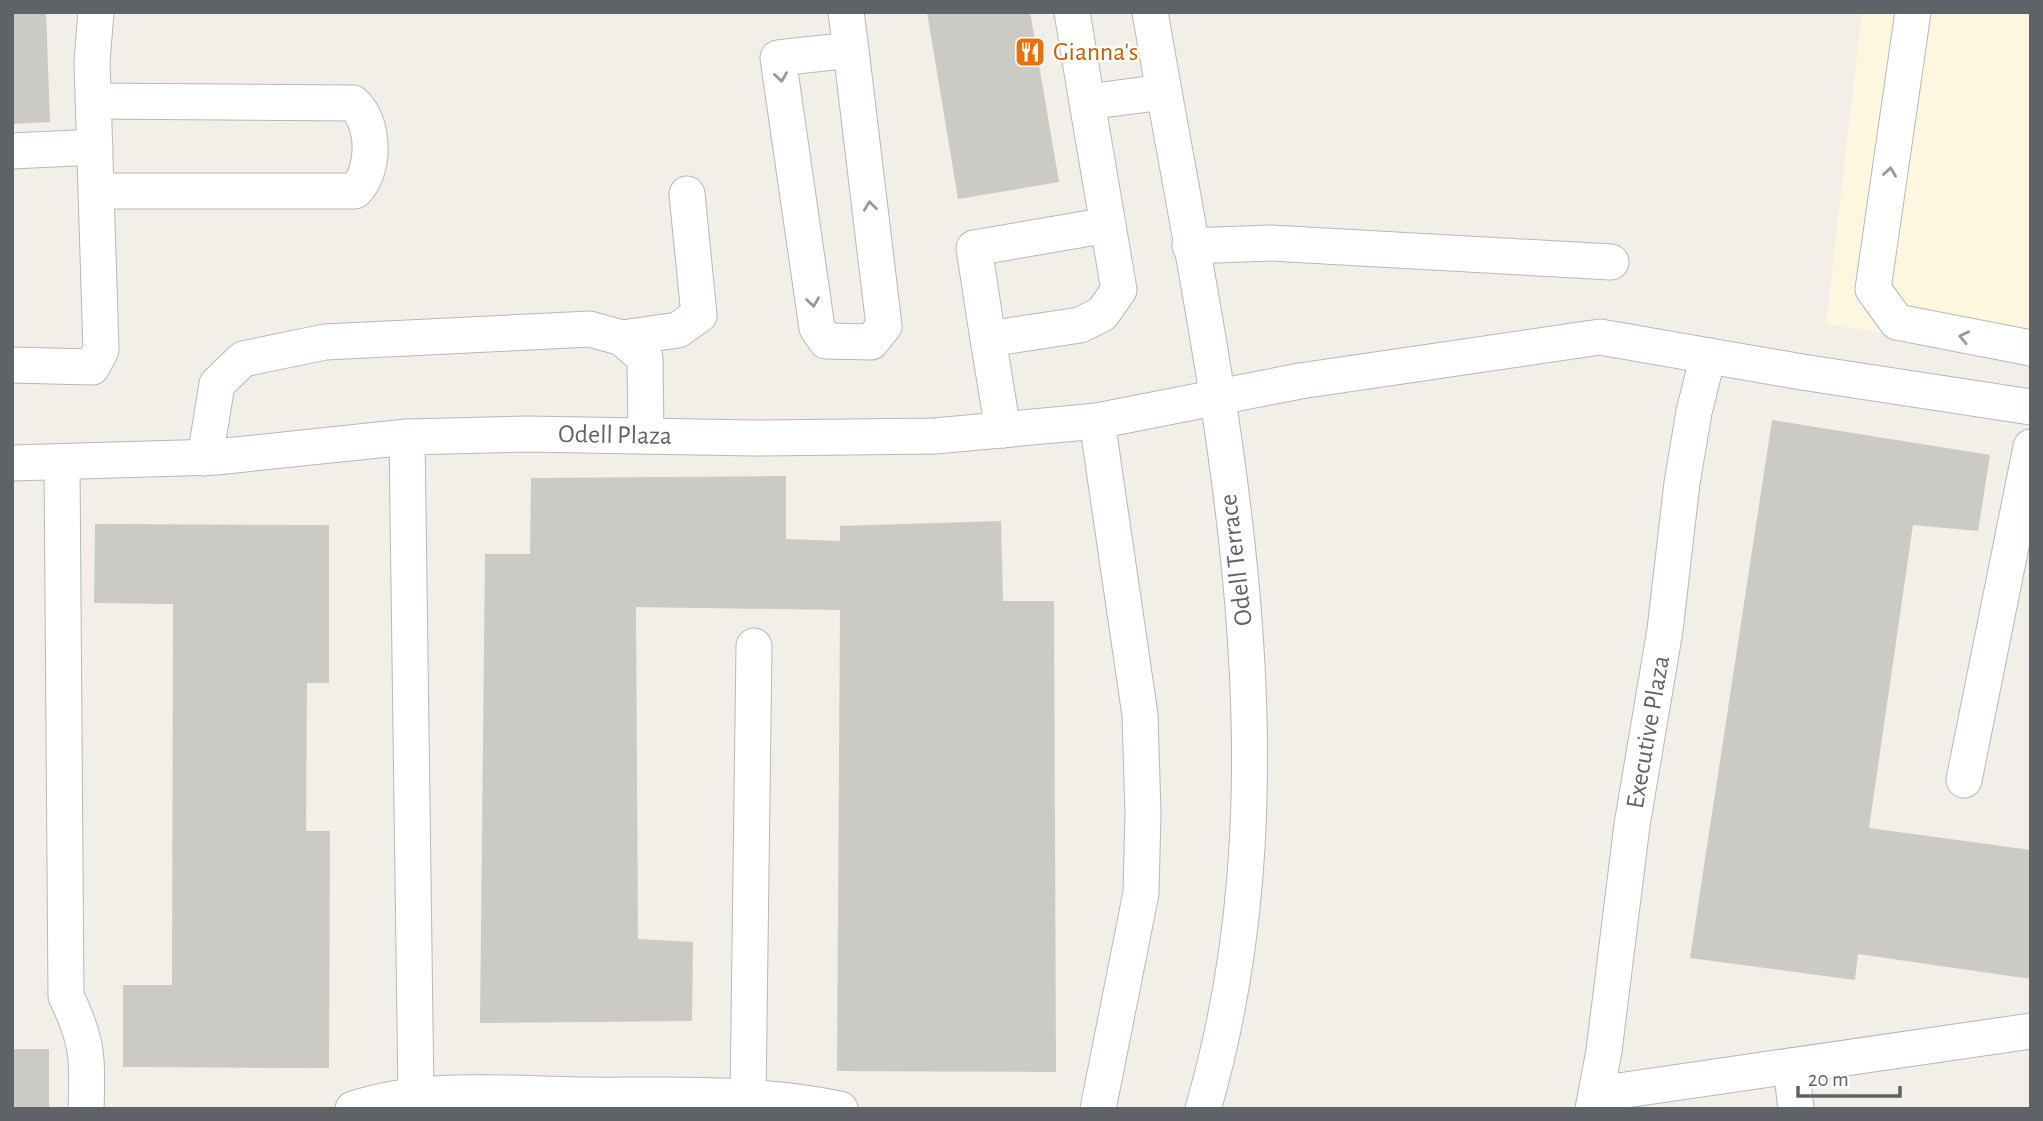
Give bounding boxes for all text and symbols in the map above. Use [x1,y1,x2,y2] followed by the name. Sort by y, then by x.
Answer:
[1013,35,1047,69] restaurant icon: Gianna's
[1053,39,1139,65] place label: Gianna's
[773,71,788,83] one-way arrow
[1882,166,1897,178] one-way arrow
[862,200,877,212] one-way arrow
[806,297,821,308] one-way arrow
[1958,331,1970,345] one-way arrow
[558,421,672,449] street label: Odell Plaza
[1215,493,1257,627] street label: Odell Terrace
[1622,653,1674,811] street label: Executive Plaza
[1798,1054,1899,1098] scale bar
[1808,1069,1849,1090] text: 20 m

